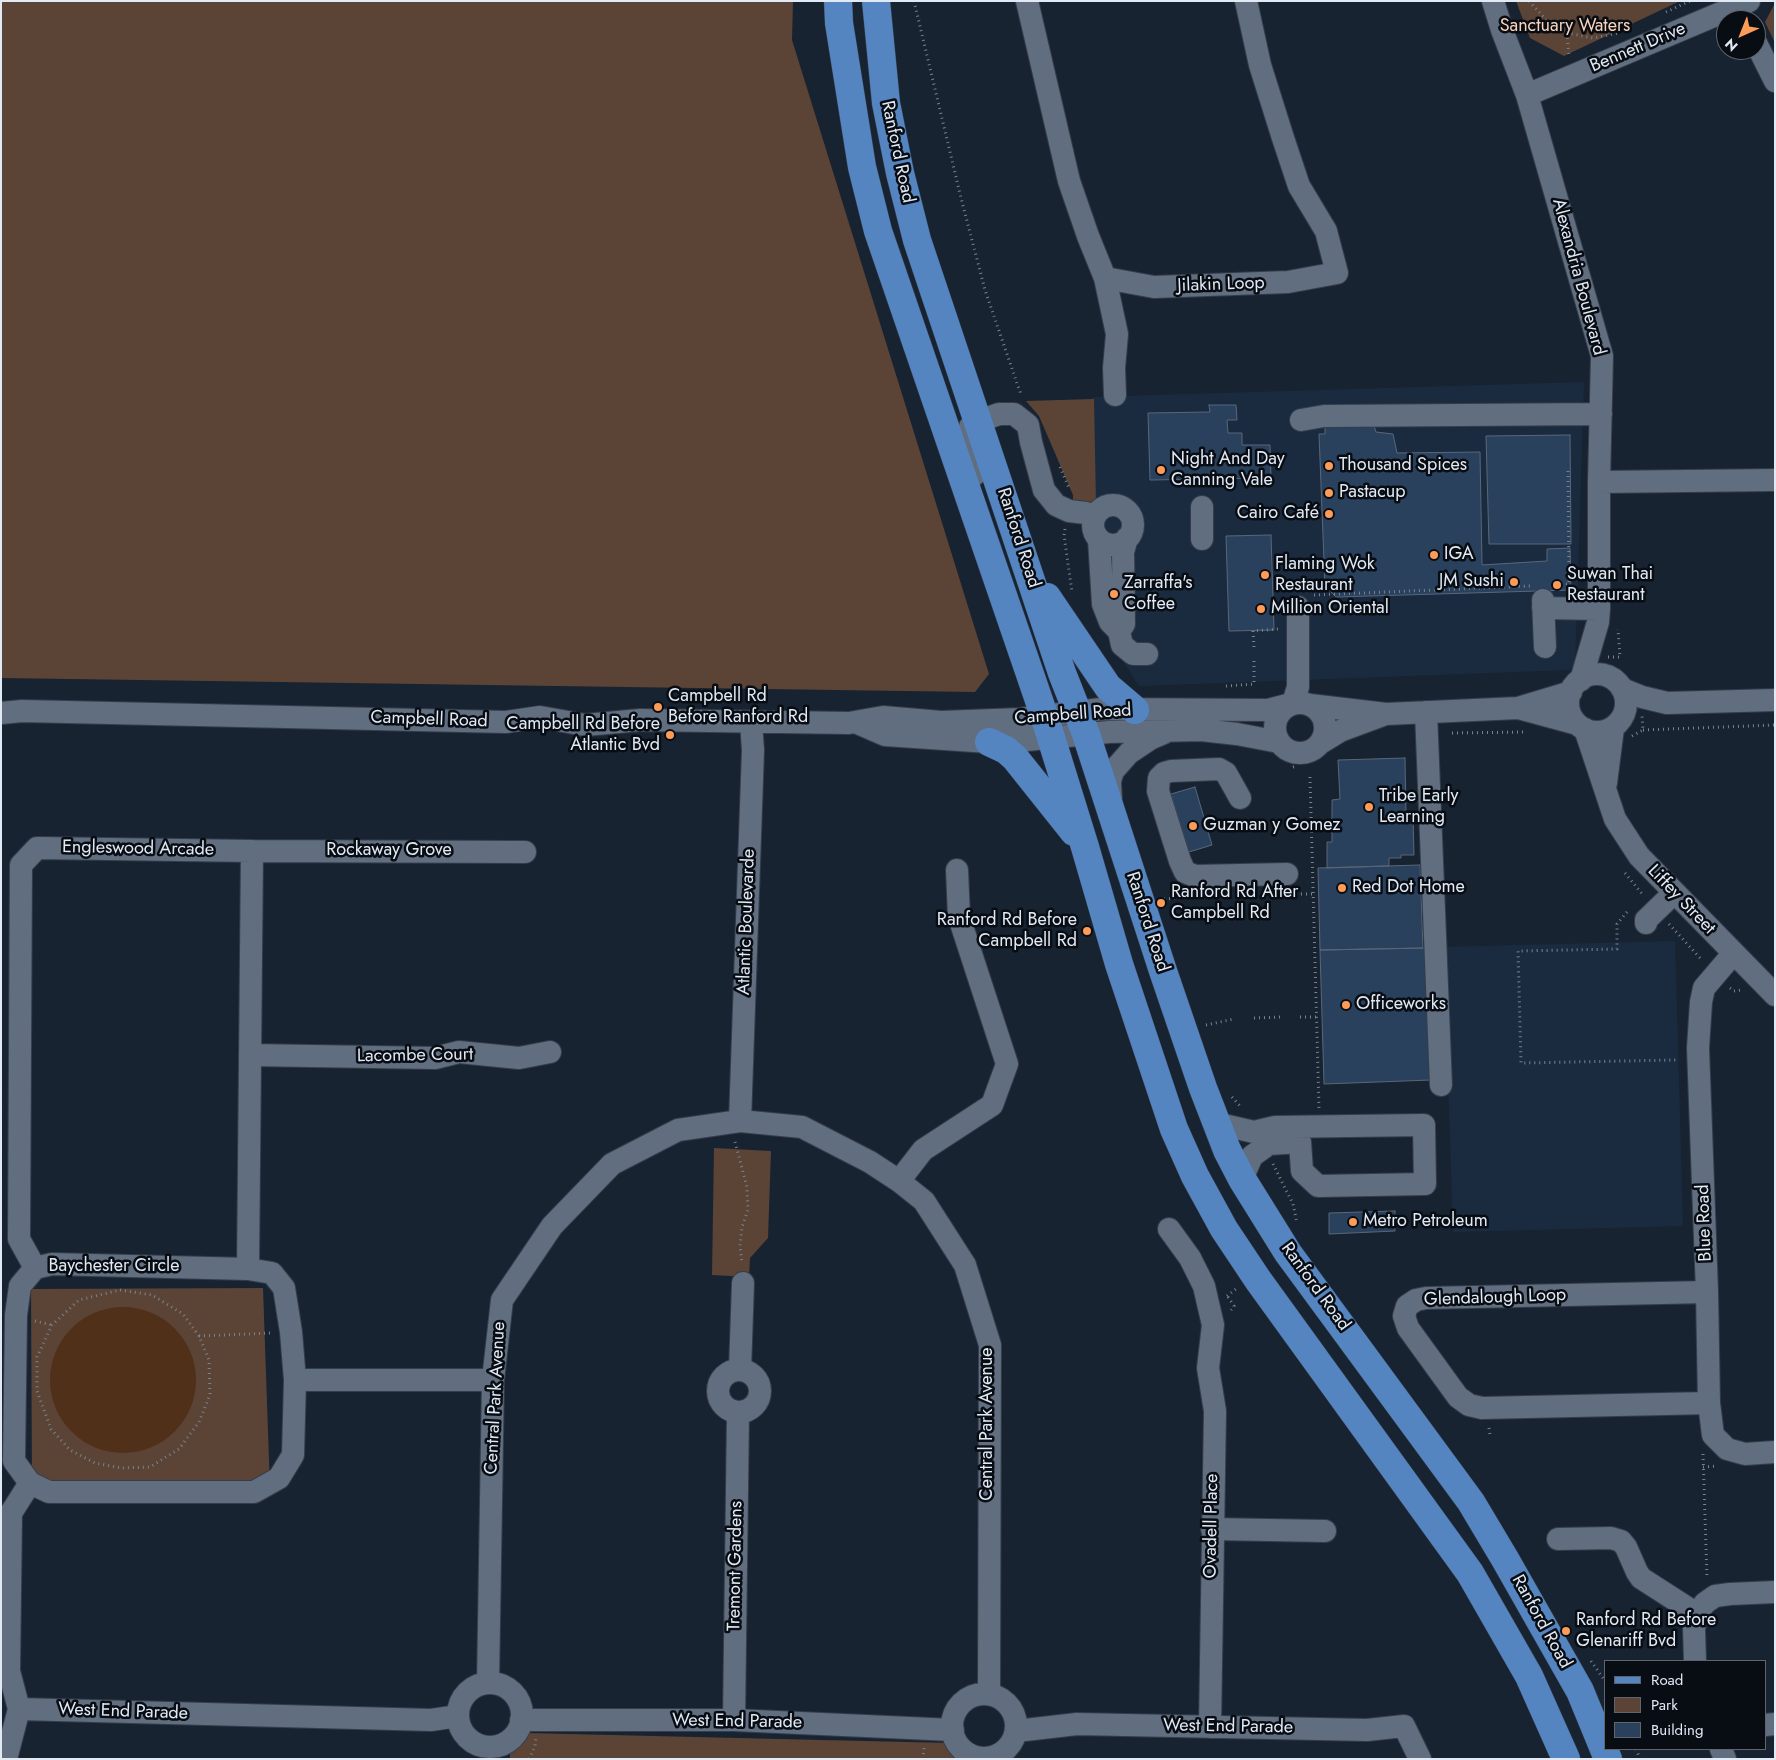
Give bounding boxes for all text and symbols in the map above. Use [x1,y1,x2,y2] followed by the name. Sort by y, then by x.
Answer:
[1716,10,1766,60] north arrow
[1500,16,1630,38] park label: Sanctuary Waters
[1587,18,1689,78] street label: Bennett Drive
[1720,34,1742,56] text: N
[876,99,918,205] street label: Ranford Road
[1547,196,1609,358] street label: Alexandria Boulevard
[1177,273,1265,297] street label: Jilakin Loop
[1171,449,1285,492] place label: Night And Day Canning Vale
[1339,455,1467,477] place label: Thousand Spices
[1323,460,1335,472] marker: Thousand Spices
[1155,464,1167,476] marker: Night And Day Canning Vale
[1339,482,1406,504] place label: Pastacup
[992,485,1044,591] street label: Ranford Road
[1323,487,1335,499] marker: Pastacup
[1237,503,1319,525] place label: Cairo Café
[1323,508,1335,520] marker: Cairo Café
[1444,544,1474,566] place label: IGA
[1428,549,1440,561] marker: IGA
[1275,554,1375,596] place label: Flaming Wok Restaurant
[1567,564,1653,606] place label: Suwan Thai Restaurant
[1259,569,1271,581] marker: Flaming Wok Restaurant
[1439,571,1504,593] place label: JM Sushi
[1124,573,1192,616] place label: Zarraffa's Coffee
[1508,576,1520,588] marker: JM Sushi
[1551,579,1563,591] marker: Suwan Thai Restaurant
[1108,588,1120,600] marker: Zarraffa's Coffee
[1271,598,1389,620] place label: Million Oriental
[1255,603,1267,615] marker: Million Oriental
[668,686,808,729] place label: Campbell Rd Before Ranford Rd
[1014,700,1132,730] street label: Campbell Road
[652,701,664,713] marker: Campbell Rd Before Ranford Rd
[370,707,488,733] street label: Campbell Road
[506,714,660,756] place label: Campbell Rd Before Atlantic Bvd
[664,729,676,741] marker: Campbell Rd Before Atlantic Bvd
[1379,786,1459,829] place label: Tribe Early Learning
[1363,801,1375,813] marker: Tribe Early Learning
[1203,815,1341,837] place label: Guzman y Gomez
[1187,820,1199,832] marker: Guzman y Gomez
[62,837,214,861] street label: Engleswood Arcade
[326,840,452,862] street label: Rockaway Grove
[734,849,760,995] street label: Atlantic Boulevarde
[1643,861,1719,939] street label: Liffey Street
[1121,869,1173,975] street label: Ranford Road
[1352,877,1465,899] place label: Red Dot Home
[1171,882,1299,924] place label: Ranford Rd After Campbell Rd
[1336,882,1348,894] marker: Red Dot Home
[1155,897,1167,909] marker: Ranford Rd After Campbell Rd
[937,910,1077,952] place label: Ranford Rd Before Campbell Rd
[1081,925,1093,937] marker: Ranford Rd Before Campbell Rd
[1356,994,1446,1016] place label: Officeworks
[1340,999,1352,1011] marker: Officeworks
[357,1044,473,1068] street label: Lacombe Court
[1693,1184,1717,1262] street label: Blue Road
[1363,1211,1488,1233] place label: Metro Petroleum
[1347,1216,1359,1228] marker: Metro Petroleum
[1276,1239,1354,1335] street label: Ranford Road
[49,1256,179,1278] street label: Baychester Circle
[1424,1285,1566,1311] street label: Glendalough Loop
[481,1321,511,1475] street label: Central Park Avenue
[977,1347,999,1501] street label: Central Park Avenue
[1200,1473,1224,1579] street label: Ovadell Place
[724,1501,748,1631] street label: Tremont Gardens
[1506,1571,1576,1673] street label: Ranford Road
[1576,1610,1716,1652] place label: Ranford Rd Before Glenariff Bvd
[1560,1625,1572,1637] marker: Ranford Rd Before Glenariff Bvd
[1604,1660,1766,1750] legend
[1651,1669,1683,1691] text: Road
[1651,1694,1678,1716] text: Park
[58,1699,188,1725] street label: West End Parade
[672,1710,802,1734] street label: West End Parade
[1163,1715,1293,1739] street label: West End Parade
[1651,1719,1703,1741] text: Building

